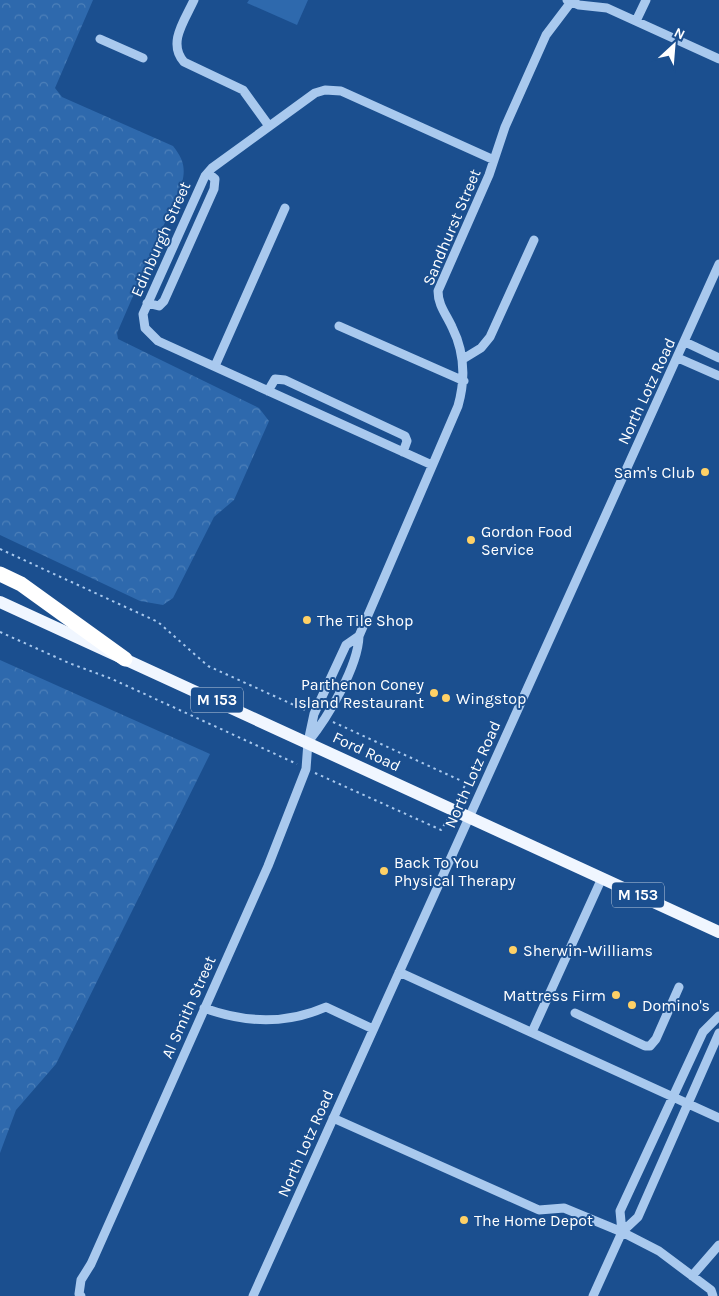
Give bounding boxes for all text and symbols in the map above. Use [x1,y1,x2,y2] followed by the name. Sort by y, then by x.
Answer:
[649,20,699,70] north arrow
[671,24,688,44] text: N
[418,166,485,288] street label: Sandhurst Street
[127,179,194,300] street label: Edinburgh Street
[613,335,679,448] street label: North Lotz Road
[614,463,695,482] place label: Sam's Club
[699,466,711,478] marker: Sam's Club
[481,522,572,559] place label: Gordon Food Service
[465,534,477,546] marker: Gordon Food Service
[317,611,413,630] place label: The Tile Shop
[301,614,313,626] marker: The Tile Shop
[294,675,425,712] place label: Parthenon Coney Island Restaurant
[428,687,440,699] marker: Parthenon Coney Island Restaurant
[191,688,243,712] road number: M 153
[456,689,526,708] place label: Wingstop
[440,692,452,704] marker: Wingstop
[440,718,505,831] street label: North Lotz Road
[330,728,404,775] street label: Ford Road
[394,853,516,890] place label: Back To You Physical Therapy
[378,865,390,877] marker: Back To You Physical Therapy
[612,882,664,908] road number: M 153
[523,941,653,960] place label: Sherwin-Williams
[507,944,519,956] marker: Sherwin-Williams
[157,953,220,1061] street label: Al Smith Street
[503,986,606,1005] place label: Mattress Firm
[610,989,622,1001] marker: Mattress Firm
[642,996,710,1015] place label: Domino's
[626,999,638,1011] marker: Domino's
[273,1087,338,1200] street label: North Lotz Road
[474,1211,593,1230] place label: The Home Depot
[458,1214,470,1226] marker: The Home Depot

